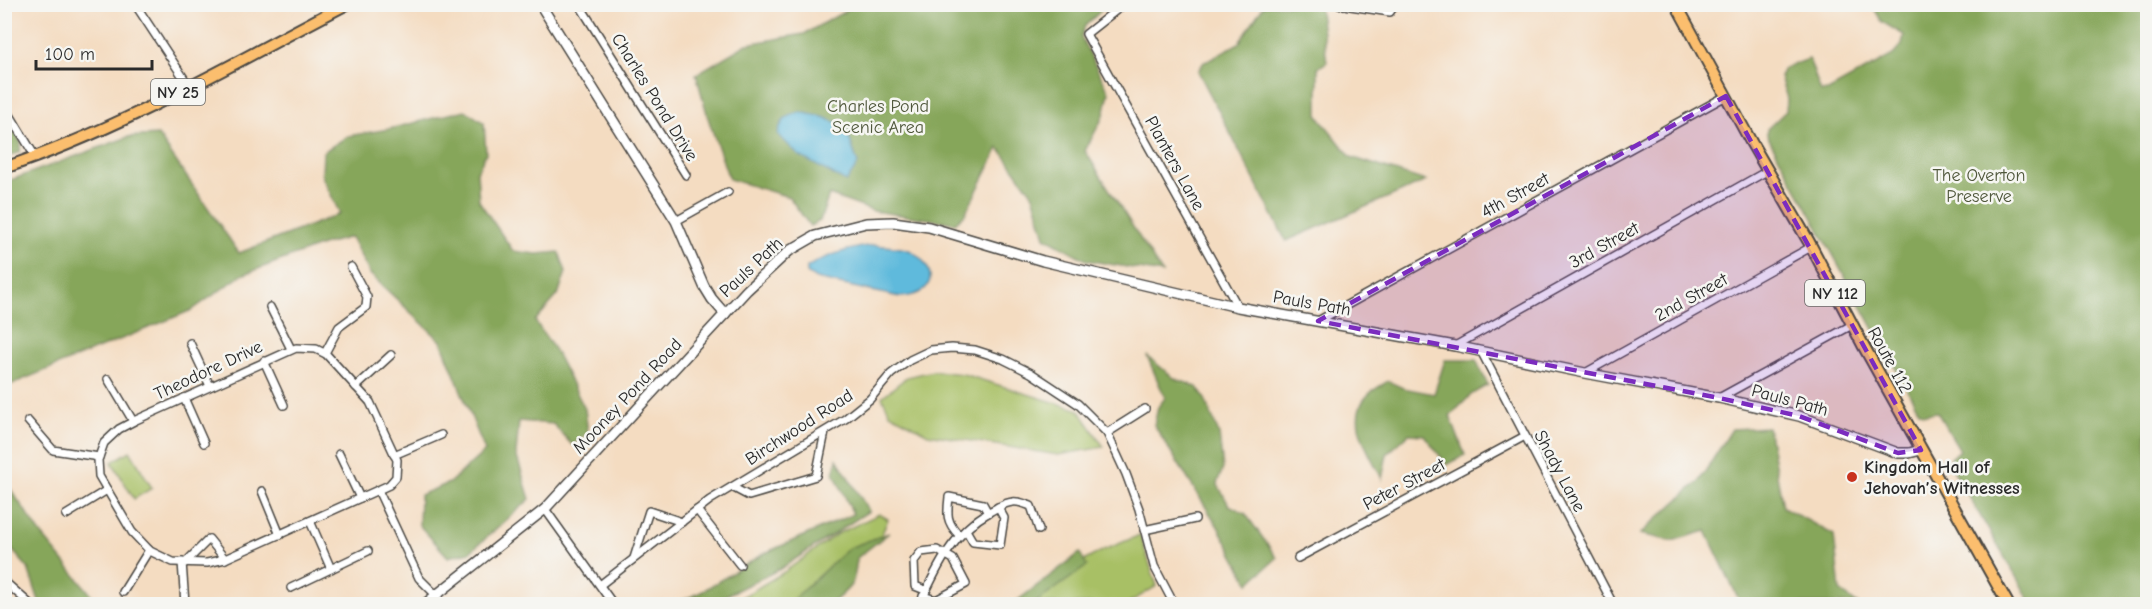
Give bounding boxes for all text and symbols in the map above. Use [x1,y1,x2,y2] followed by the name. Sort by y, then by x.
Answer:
[607,30,702,165] street label: Charles Pond Drive
[36,33,152,71] scale bar
[45,44,95,65] text: 100 m
[151,79,205,105] road number: NY 25
[827,96,929,138] park label: Charles Pond Scenic Area
[1140,112,1209,214] street label: Planters Lane
[1932,165,2026,207] park label: The Overton Preserve
[1478,168,1554,223] street label: 4th Street
[1566,217,1643,273] street label: 3rd Street
[715,233,787,302] street label: Pauls Path
[1651,268,1732,326] street label: 2nd Street
[1805,280,1865,306] road number: NY 112
[1271,286,1352,321] street label: Pauls Path
[1863,323,1916,397] street label: Route 112
[568,334,686,458] street label: Mooney Pond Road
[151,336,266,405] street label: Theodore Drive
[1749,380,1831,421] street label: Pauls Path
[742,385,857,470] street label: Birchwood Road
[1529,427,1590,516] street label: Shady Lane
[1359,454,1450,515] street label: Peter Street
[1864,457,2020,499] place label: Kingdom Hall of Jehovah’s Witnesses
[1845,470,1859,484] marker: Kingdom Hall of Jehovah’s Witnesses

